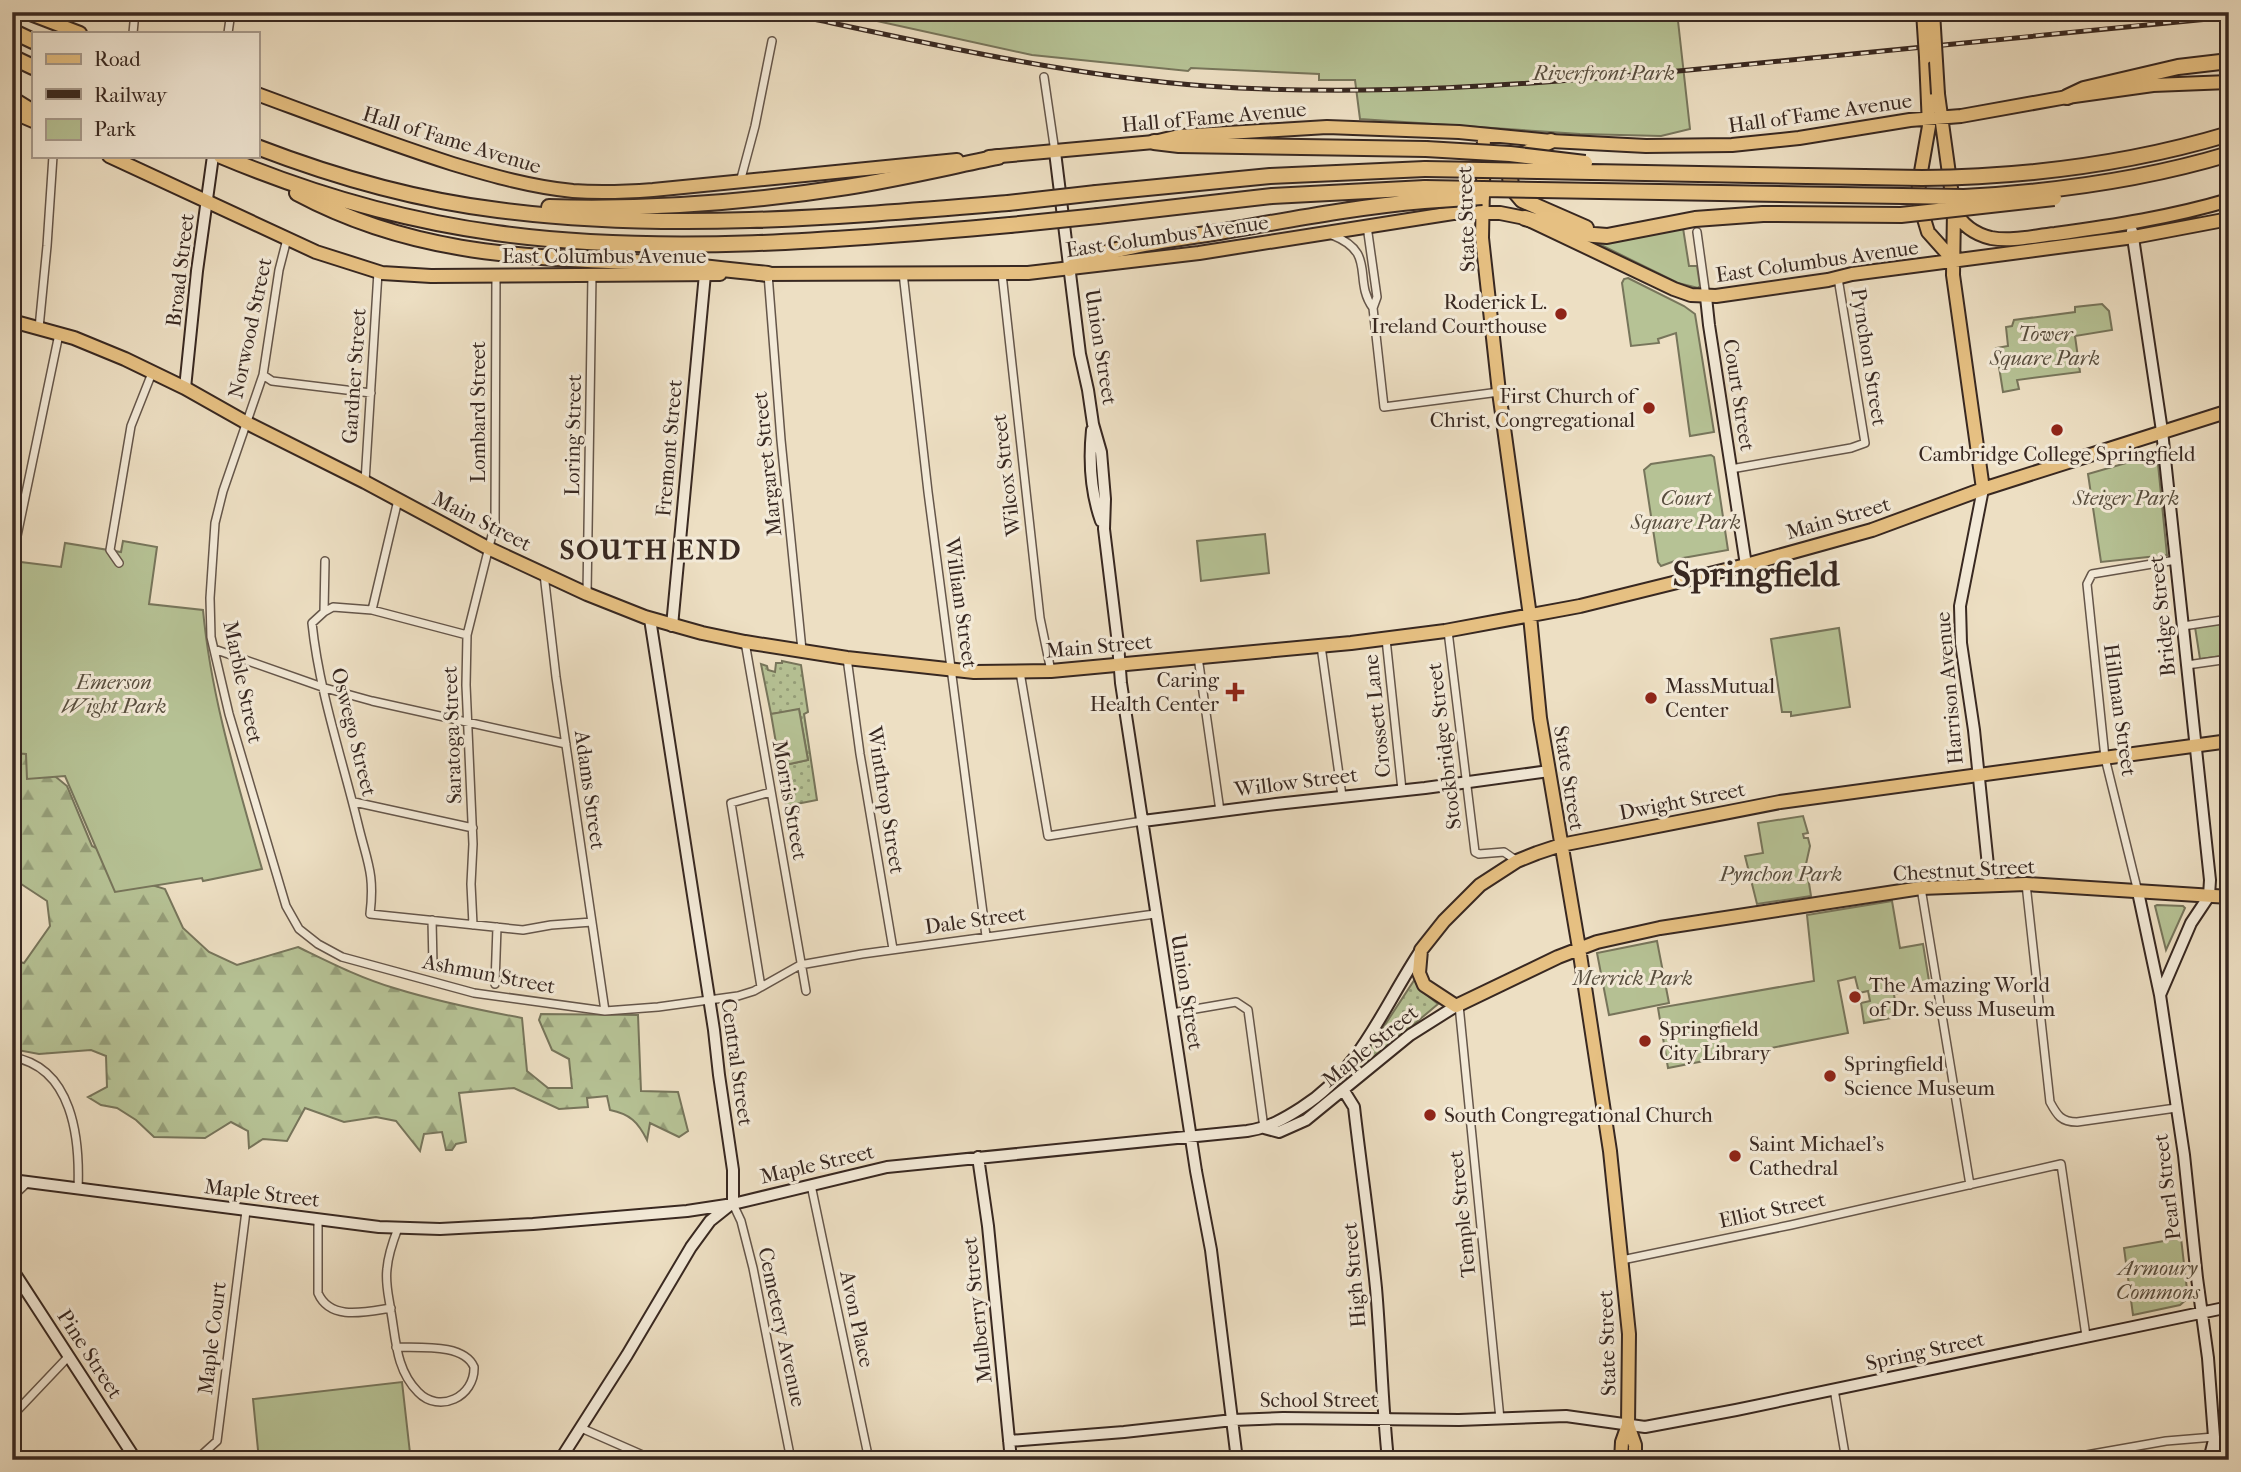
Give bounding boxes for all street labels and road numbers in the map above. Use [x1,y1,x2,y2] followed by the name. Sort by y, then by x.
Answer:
[1727,88,1913,138] street label: Hall of Fame Avenue
[1121,97,1307,137] street label: Hall of Fame Avenue
[360,101,544,179] street label: Hall of Fame Avenue
[1452,165,1480,272] street label: State Street
[1064,210,1270,262] street label: East Columbus Avenue
[161,211,199,328] street label: Broad Street
[1714,235,1920,287] street label: East Columbus Avenue
[502,244,706,268] street label: East Columbus Avenue
[223,255,277,400] street label: Norwood Street
[1846,286,1892,428] street label: Pynchon Street
[1080,287,1122,407] street label: Union Street
[337,307,371,445] street label: Gardner Street
[1718,337,1760,453] street label: Court Street
[466,341,490,483] street label: Lombard Street
[560,373,586,496] street label: Loring Street
[651,378,687,518] street label: Fremont Street
[747,390,787,538] street label: Margaret Street
[987,412,1026,538] street label: Wilcox Street
[429,486,536,556] street label: Main Street
[1783,492,1893,544] street label: Main Street
[940,535,982,670] street label: William Street
[2144,554,2180,678] street label: Bridge Street
[1930,611,1968,765] street label: Harrison Avenue
[218,619,268,746] street label: Marble Street
[1045,629,1154,663] street label: Main Street
[2099,642,2141,778] street label: Hillman Street
[1359,653,1395,779] street label: Crossett Lane
[1422,661,1466,831] street label: Stockbridge Street
[326,665,382,799] street label: Oswego Street
[438,665,466,804] street label: Saratoga Street
[862,724,910,876] street label: Winthrop Street
[1549,724,1589,833] street label: State Street
[570,728,610,852] street label: Adams Street
[768,738,812,862] street label: Morris Street
[1232,762,1359,802] street label: Willow Street
[1617,777,1748,825] street label: Dwight Street
[1892,854,2036,886] street label: Chestnut Street
[923,901,1028,939] street label: Dale Street
[1166,932,1208,1052] street label: Union Street
[420,949,558,999] street label: Ashmun Street
[716,997,758,1128] street label: Central Street
[1317,1000,1423,1092] street label: Maple Street
[2149,1132,2185,1241] street label: Pearl Street
[758,1139,877,1189] street label: Maple Street
[1443,1149,1481,1279] street label: Temple Street
[203,1174,322,1212] street label: Maple Street
[1716,1187,1828,1233] street label: Elliot Street
[1337,1221,1371,1329] street label: High Street
[957,1235,997,1384] street label: Mulberry Street
[753,1245,811,1409] street label: Cemetery Avenue
[835,1267,879,1370] street label: Avon Place
[193,1280,231,1396] street label: Maple Court
[1593,1289,1621,1396] street label: State Street
[52,1305,128,1403] street label: Pine Street
[1864,1327,1987,1375] street label: Spring Street
[1260,1388,1379,1412] street label: School Street

